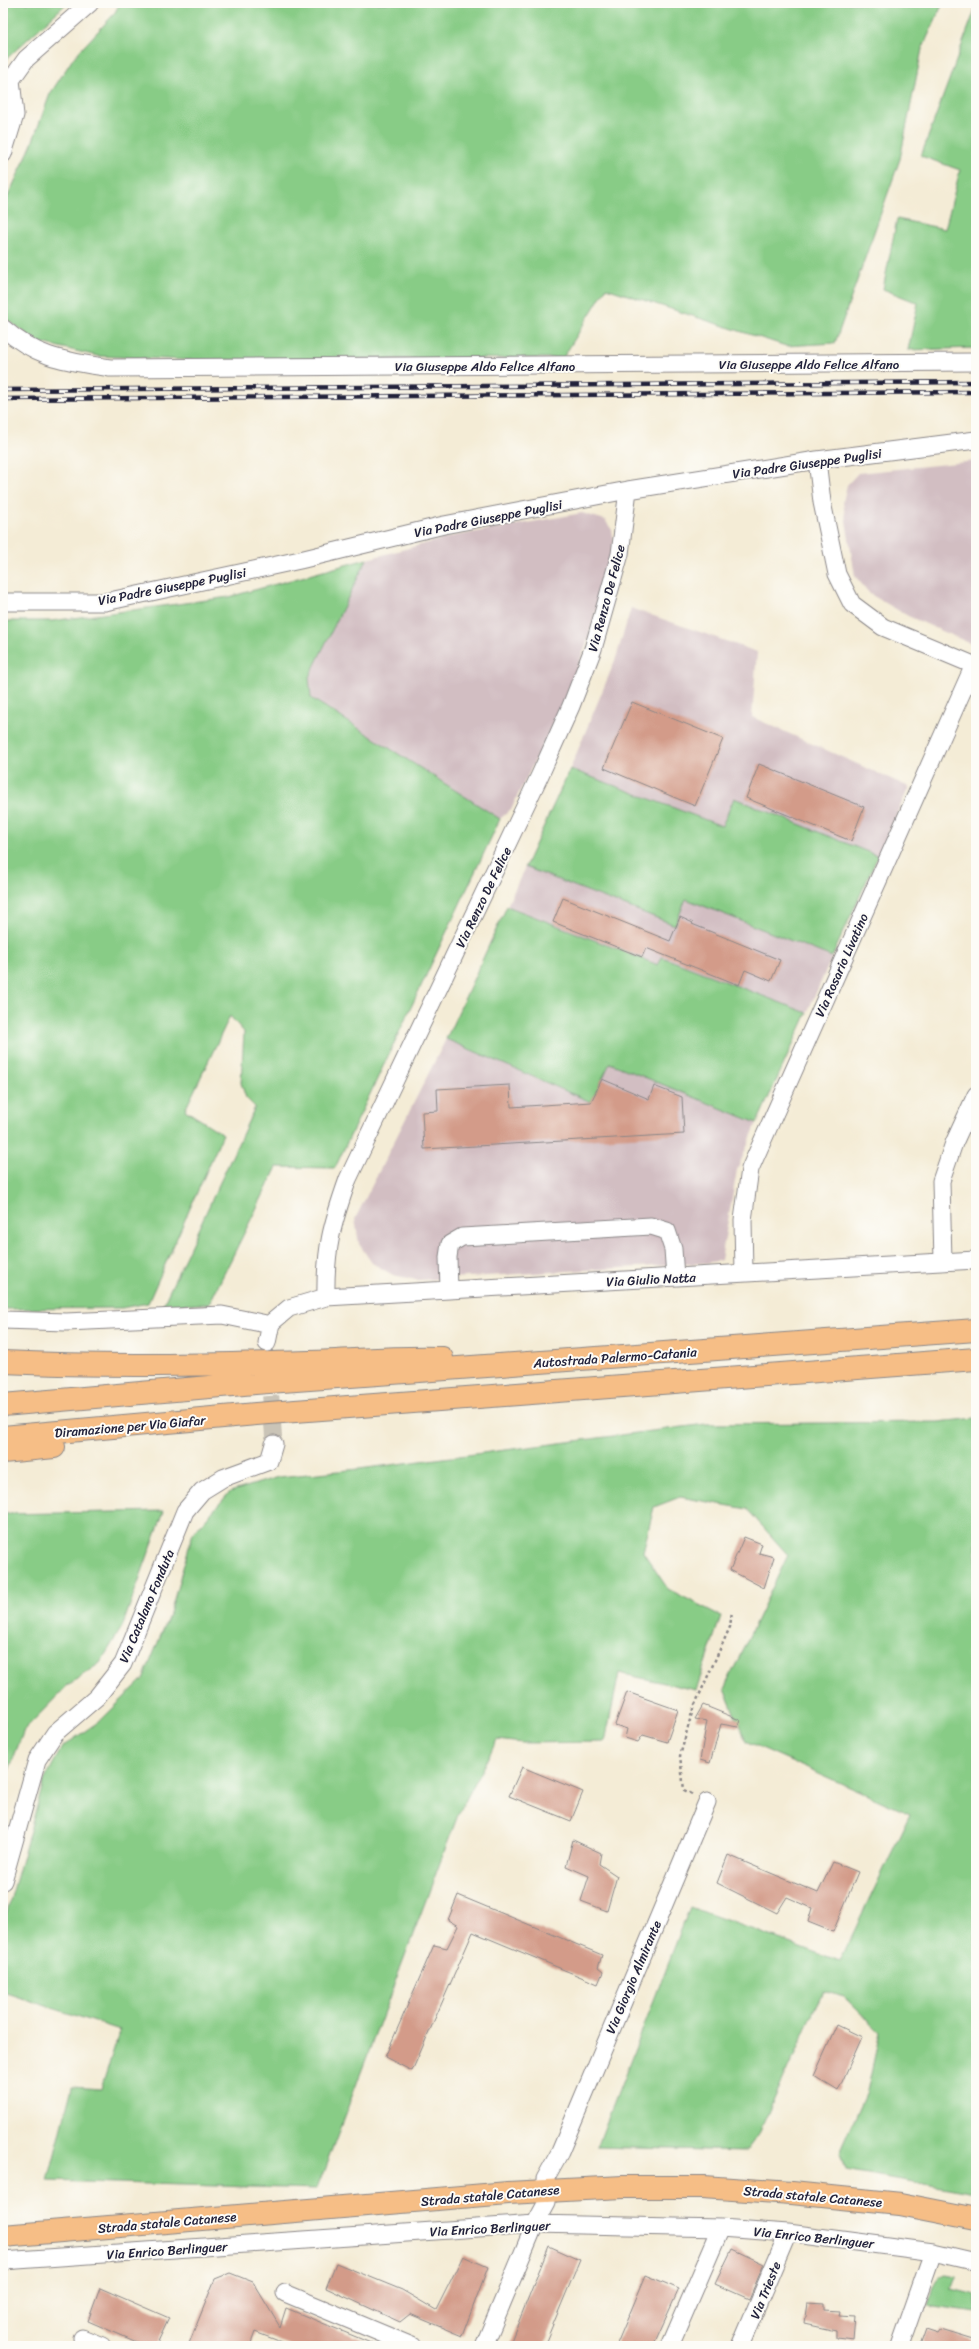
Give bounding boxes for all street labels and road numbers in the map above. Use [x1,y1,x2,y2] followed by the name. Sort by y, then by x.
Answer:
[719,353,900,376] street label: Via Giuseppe Aldo Felice Alfano
[395,355,576,378] street label: Via Giuseppe Aldo Felice Alfano
[731,442,884,485] street label: Via Padre Giuseppe Puglisi
[412,493,564,544] street label: Via Padre Giuseppe Puglisi
[581,542,632,654] street label: Via Renzo De Felice
[96,561,248,612] street label: Via Padre Giuseppe Puglisi
[449,842,518,952] street label: Via Renzo De Felice
[808,909,875,1021] street label: Via Rosario Livatino
[606,1266,697,1293] street label: Via Giulio Natta
[532,1340,698,1375] street label: Autostrada Palermo-Catania
[54,1408,207,1445] street label: Diramazione per Via Giafar
[112,1545,181,1667] street label: Via Catalano Fonduta
[599,1917,668,2038] street label: Via Giorgio Almirante
[420,2178,560,2213] street label: Strada statale Catanese
[743,2179,883,2214] street label: Strada statale Catanese
[97,2205,237,2240] street label: Strada statale Catanese
[429,2214,552,2243] street label: Via Enrico Berlinguer
[753,2220,876,2255] street label: Via Enrico Berlinguer
[106,2235,229,2266] street label: Via Enrico Berlinguer
[743,2258,788,2323] street label: Via Trieste

